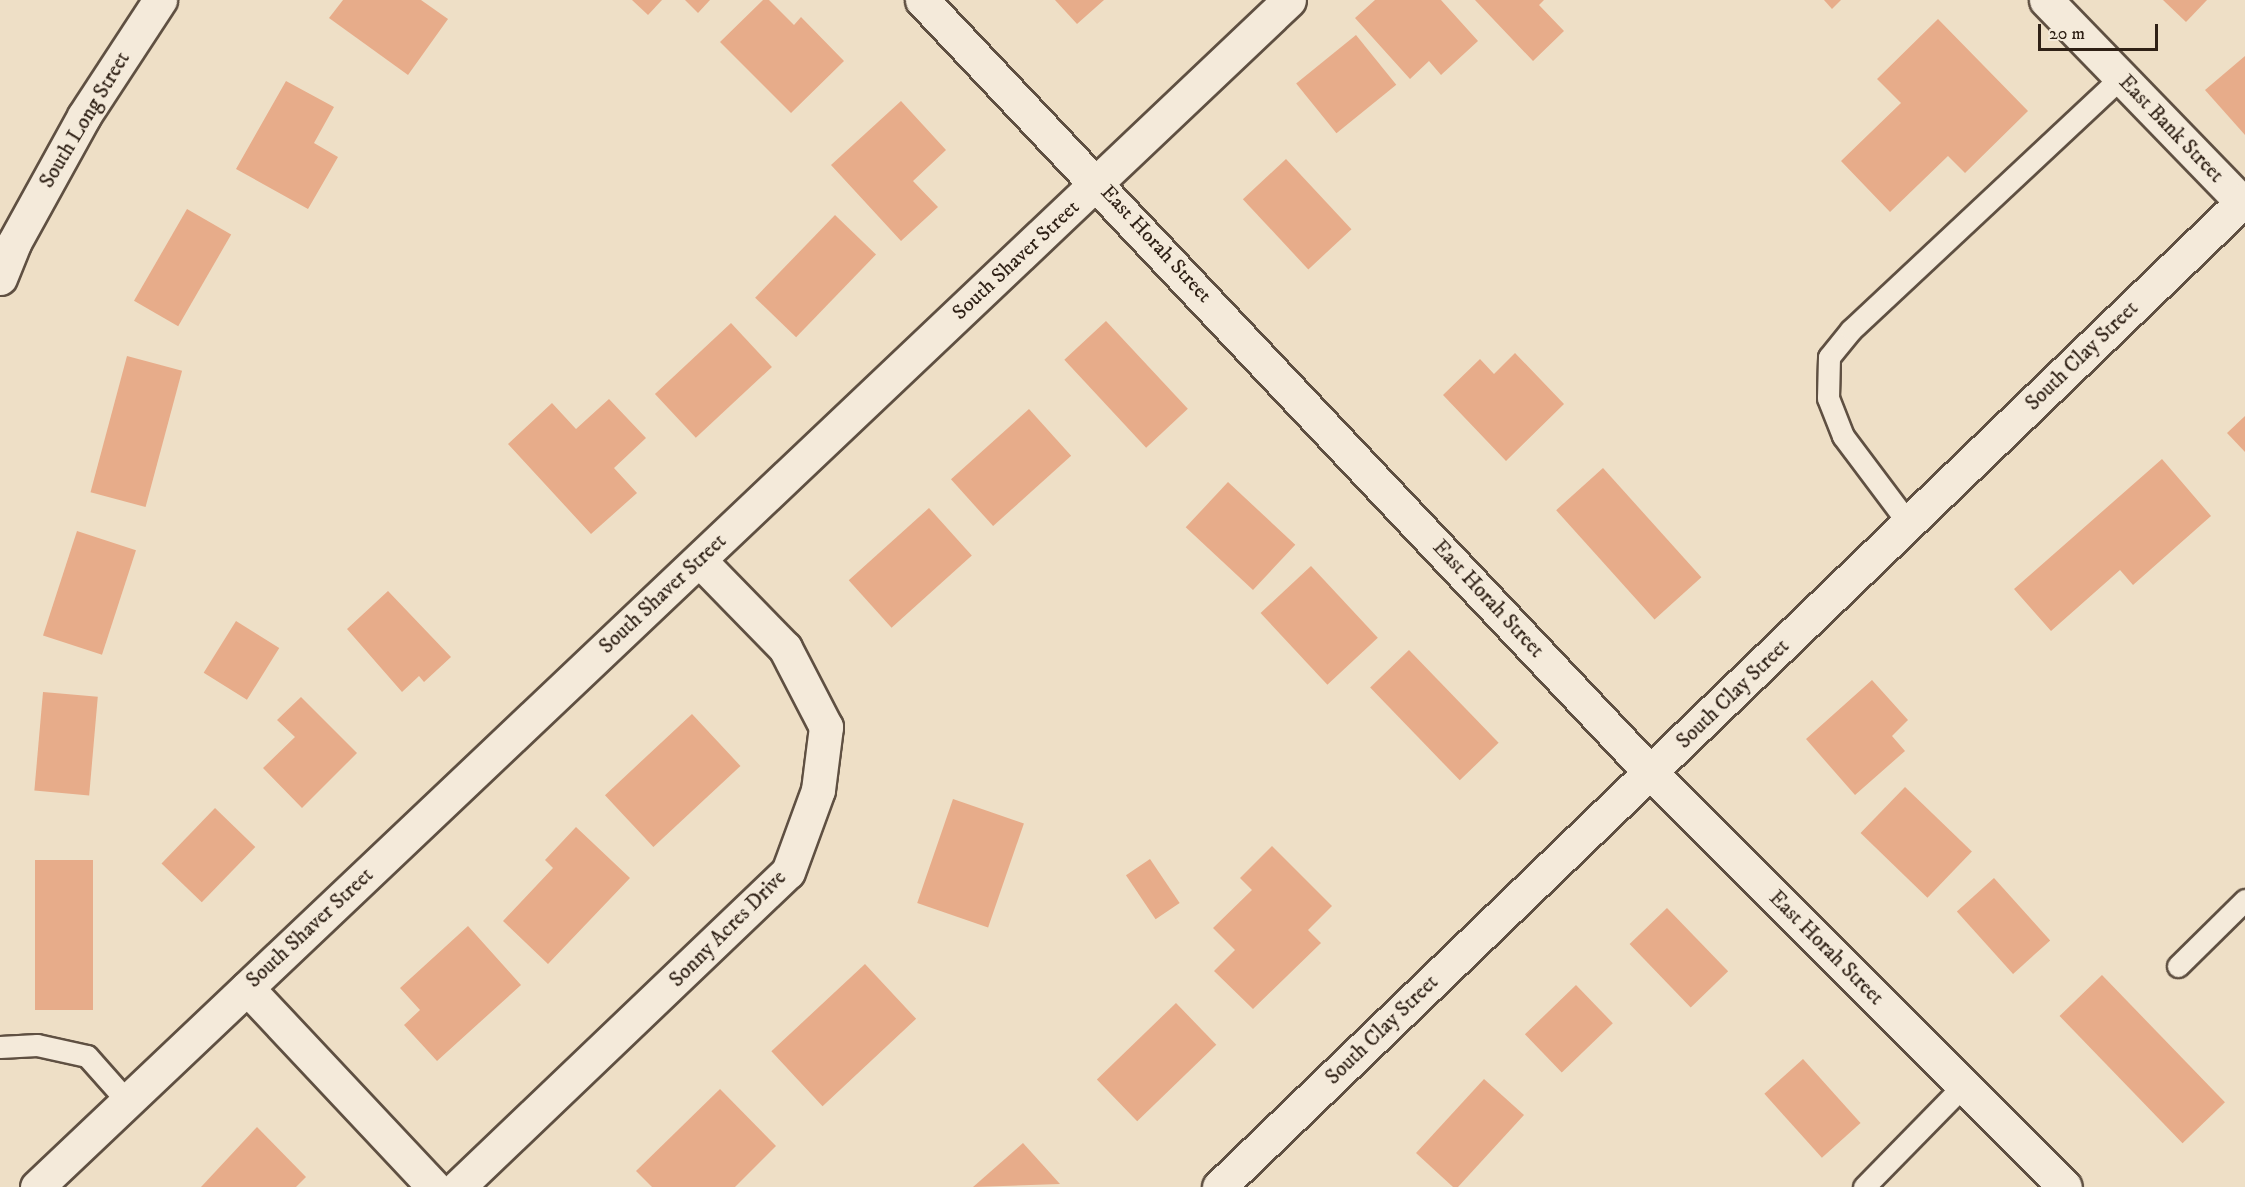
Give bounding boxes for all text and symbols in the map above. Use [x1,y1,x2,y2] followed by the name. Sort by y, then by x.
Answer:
[2041,12,2161,50] scale bar
[2049,23,2085,45] text: 20 m
[34,47,136,193] street label: South Long Street
[2113,70,2229,188] street label: East Bank Street
[1095,180,1217,308] street label: East Horah Street
[947,195,1085,325] street label: South Shaver Street
[2020,296,2144,416] street label: South Clay Street
[594,529,732,659] street label: South Shaver Street
[1427,535,1549,663] street label: East Horah Street
[1671,634,1795,754] street label: South Clay Street
[241,863,379,993] street label: South Shaver Street
[664,865,792,993] street label: Sonny Acres Drive
[1764,886,1888,1010] street label: East Horah Street
[1320,970,1444,1090] street label: South Clay Street

